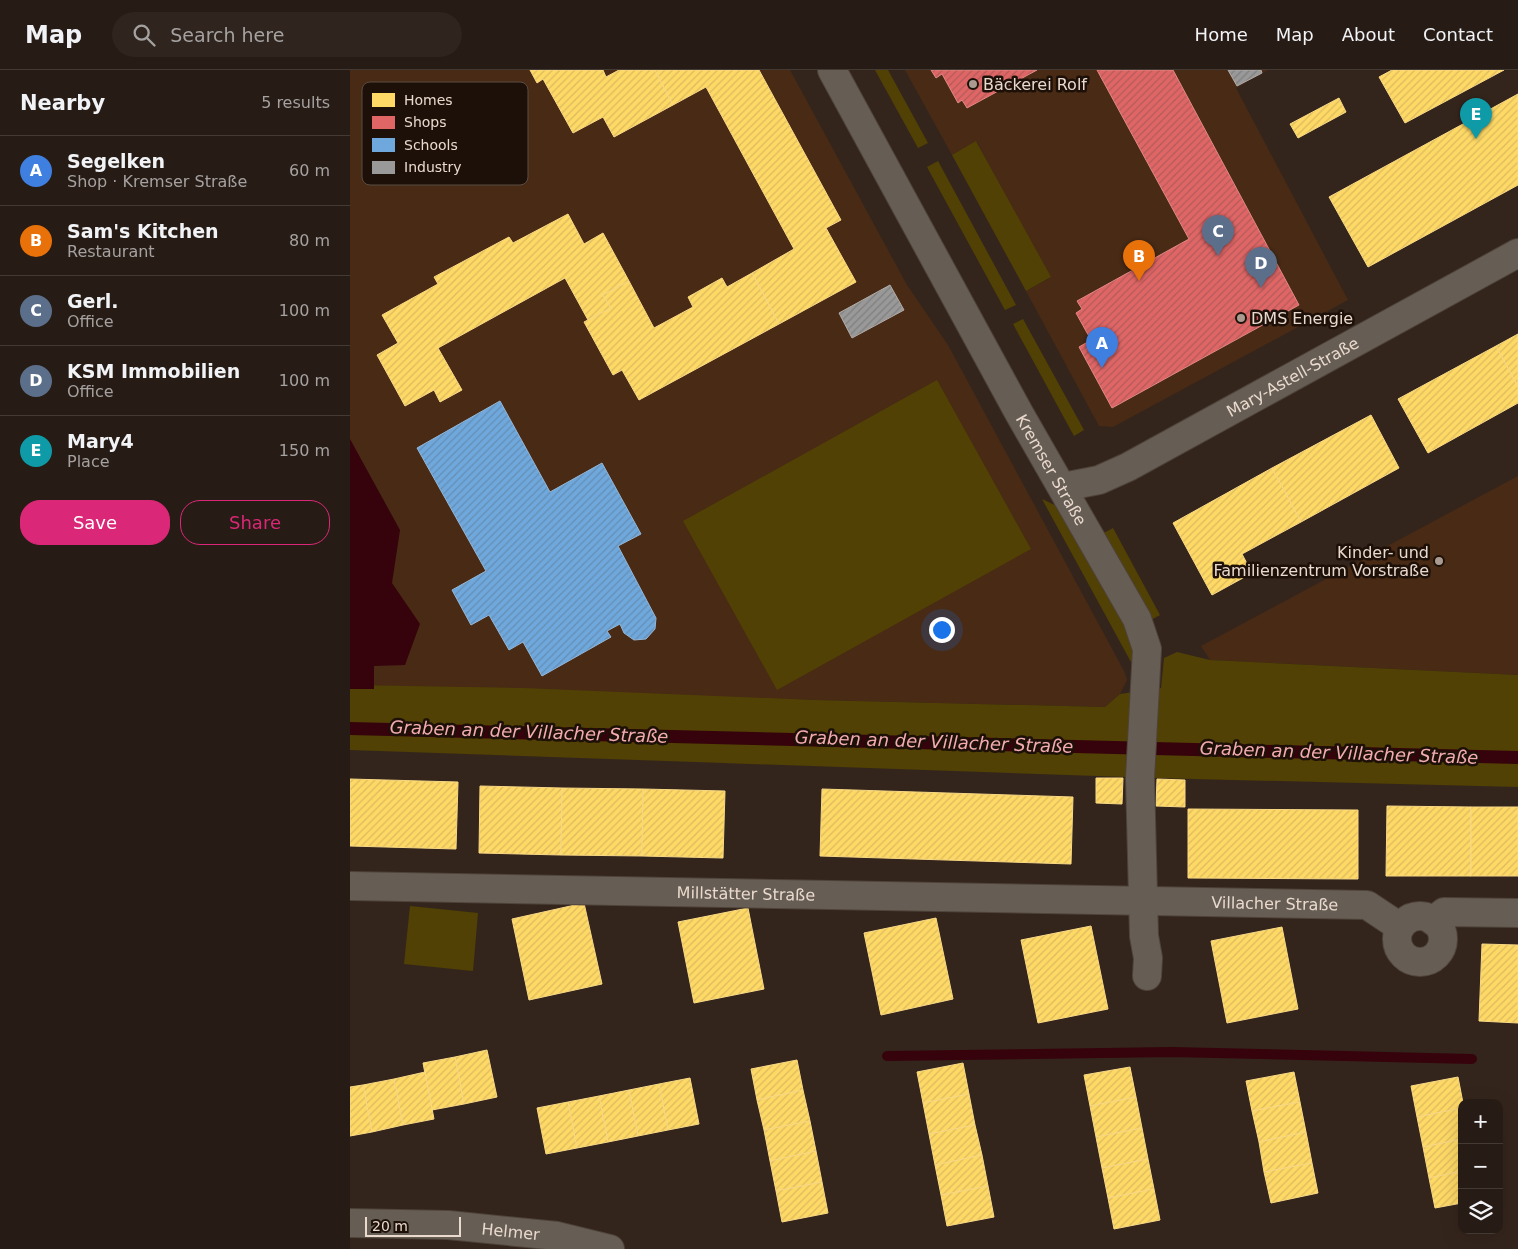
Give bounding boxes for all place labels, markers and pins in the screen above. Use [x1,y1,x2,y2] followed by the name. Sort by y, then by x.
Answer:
[983,75,1087,94] place label: Bäckerei Rolf
[967,78,979,90] marker: Bäckerei Rolf
[1460,98,1492,139] pin: E
[1202,215,1234,256] pin: C
[1123,240,1155,281] pin: B
[1245,247,1277,288] pin: D
[1251,309,1353,328] place label: DMS Energie
[1235,312,1247,324] marker: DMS Energie
[1086,327,1118,368] pin: A
[1214,543,1429,580] place label: Kinder- und Familienzentrum Vorstraße
[1433,555,1445,567] marker: Kinder- und Familienzentrum Vorstraße

